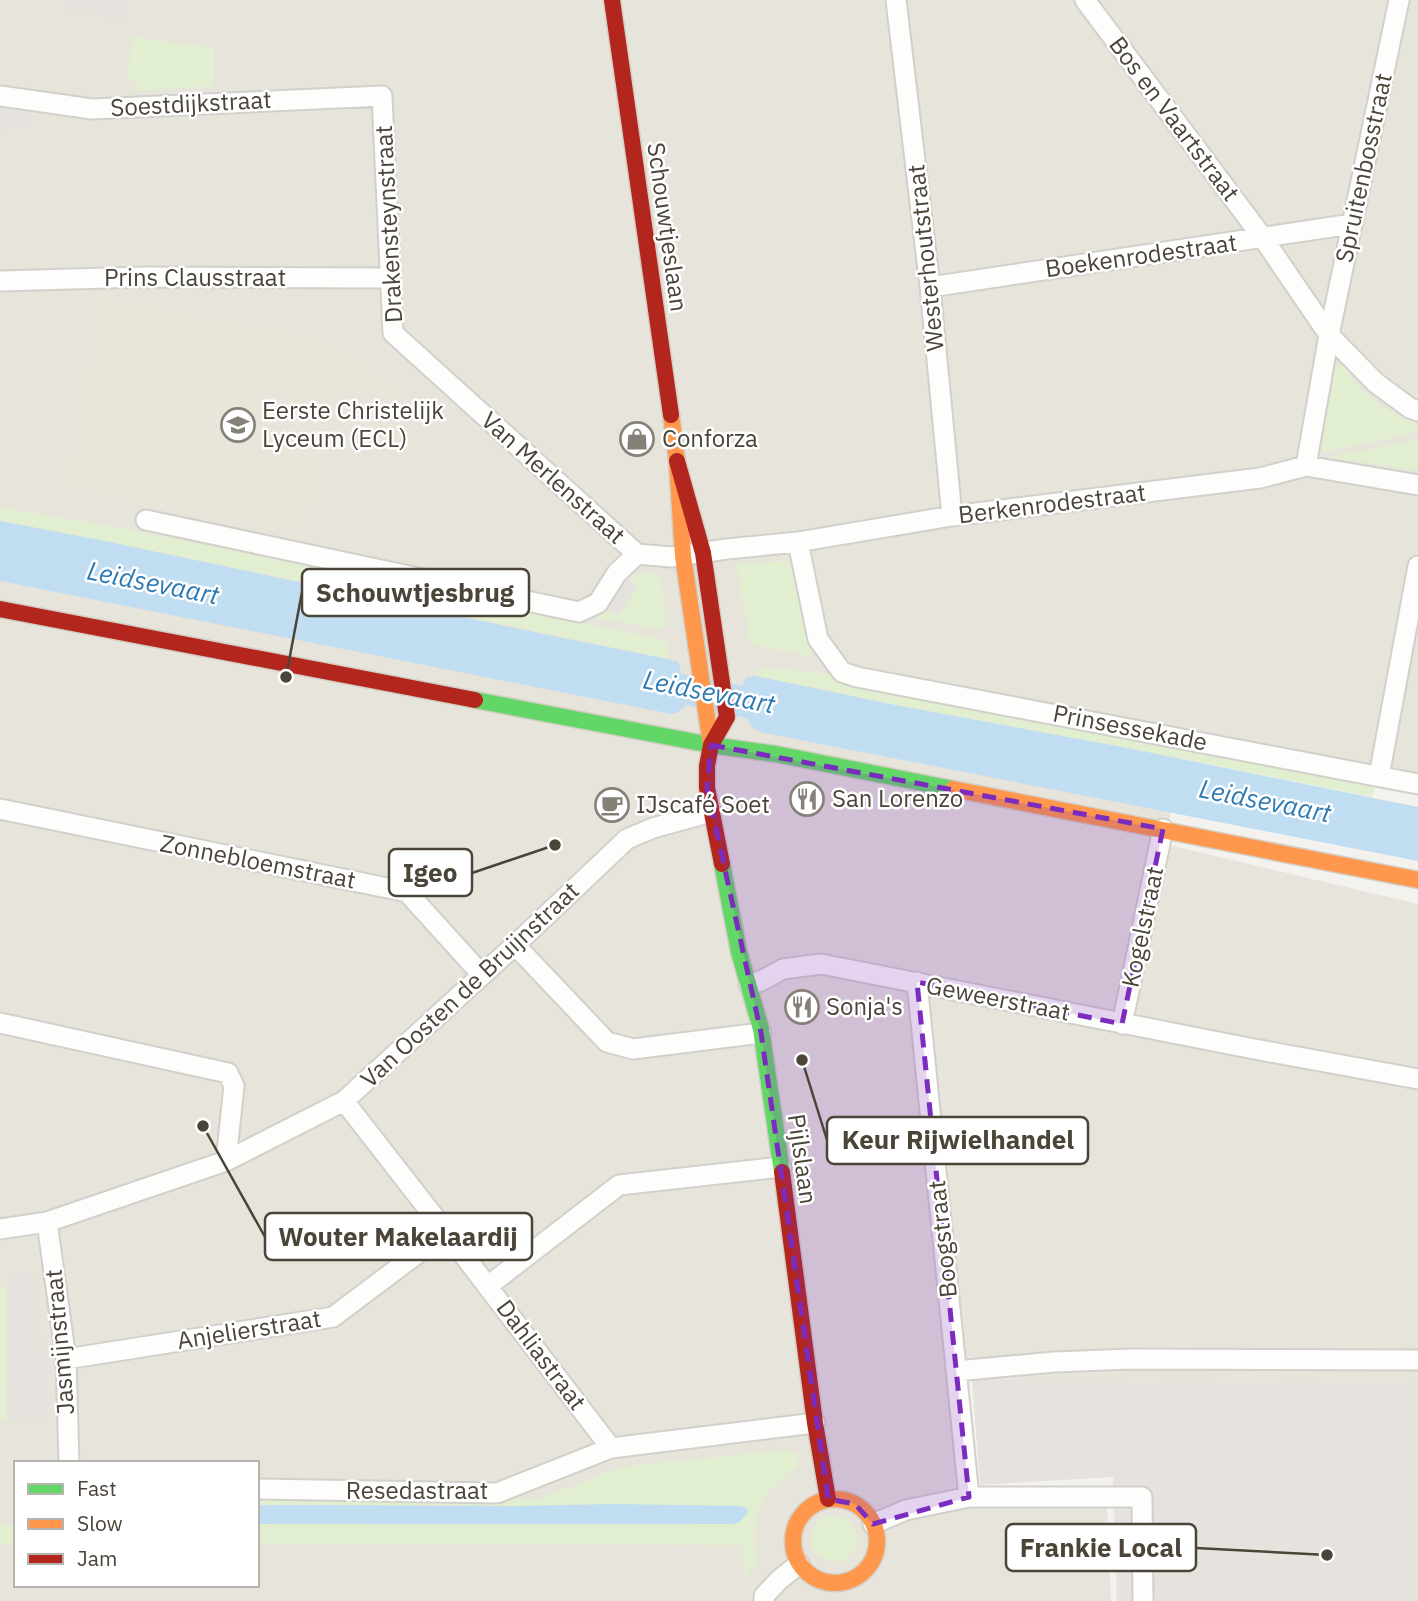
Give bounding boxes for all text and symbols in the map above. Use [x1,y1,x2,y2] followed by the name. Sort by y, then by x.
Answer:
[1102,29,1247,207] street label: Bos en Vaartstraat
[1327,70,1399,266] street label: Spruitenbosstraat
[109,83,272,123] street label: Soestdijkstraat
[367,124,409,324] street label: Drakensteynstraat
[640,140,696,313] street label: Schouwtjeslaan
[899,163,951,353] street label: Westerhoutstraat
[1043,226,1239,284] street label: Boekenrodestraat
[104,261,286,293] street label: Prins Clausstraat
[262,394,444,454] place label: Eerste Christelijk Lyceum (ECL)
[475,404,633,551] street label: Van Merlenstraat
[219,406,257,444] school or university icon: Eerste Christelijk Lyceum (ECL)
[618,420,656,458] shop icon: Conforza
[662,422,758,454] place label: Conforza
[956,476,1147,530] street label: Berkenrodestraat
[84,553,223,612] water label: Leidsevaart
[302,569,529,616] callout: Schouwtjesbrug
[316,575,515,609] text: Schouwtjesbrug
[640,662,779,721] water label: Leidsevaart
[1050,696,1210,758] street label: Prinsessekade
[1196,771,1335,830] water label: Leidsevaart
[788,780,826,818] restaurant icon: San Lorenzo
[832,782,963,814] place label: San Lorenzo
[593,786,631,824] cafe icon: IJscafé Soet
[636,788,770,820] place label: IJscafé Soet
[158,826,359,896] street label: Zonnebloemstraat
[389,849,472,896] callout: Igeo
[403,855,457,889] text: Igeo
[1114,863,1170,990] street label: Kogelstraat
[353,874,586,1094] street label: Van Oosten de Bruijnstraat
[924,968,1073,1028] street label: Geweerstraat
[783,988,821,1026] restaurant icon: Sonja's
[826,990,903,1022] place label: Sonja's
[781,1112,825,1206] street label: Pijlslaan
[827,1117,1088,1164] callout: Keur Rijwielhandel
[842,1122,1074,1156] text: Keur Rijwielhandel
[920,1179,964,1299] street label: Boogstraat
[265,1213,532,1260] callout: Wouter Makelaardij
[278,1219,518,1253] text: Wouter Makelaardij
[37,1268,81,1416] street label: Jasmijnstraat
[490,1293,594,1416] street label: Dahliastraat
[175,1302,323,1356] street label: Anjelierstraat
[14,1461,259,1587] legend
[77,1474,117,1502] text: Fast
[346,1474,488,1506] street label: Resedastraat
[77,1509,123,1537] text: Slow
[1006,1524,1196,1571] callout: Frankie Local
[1020,1530,1182,1564] text: Frankie Local
[77,1544,117,1572] text: Jam

